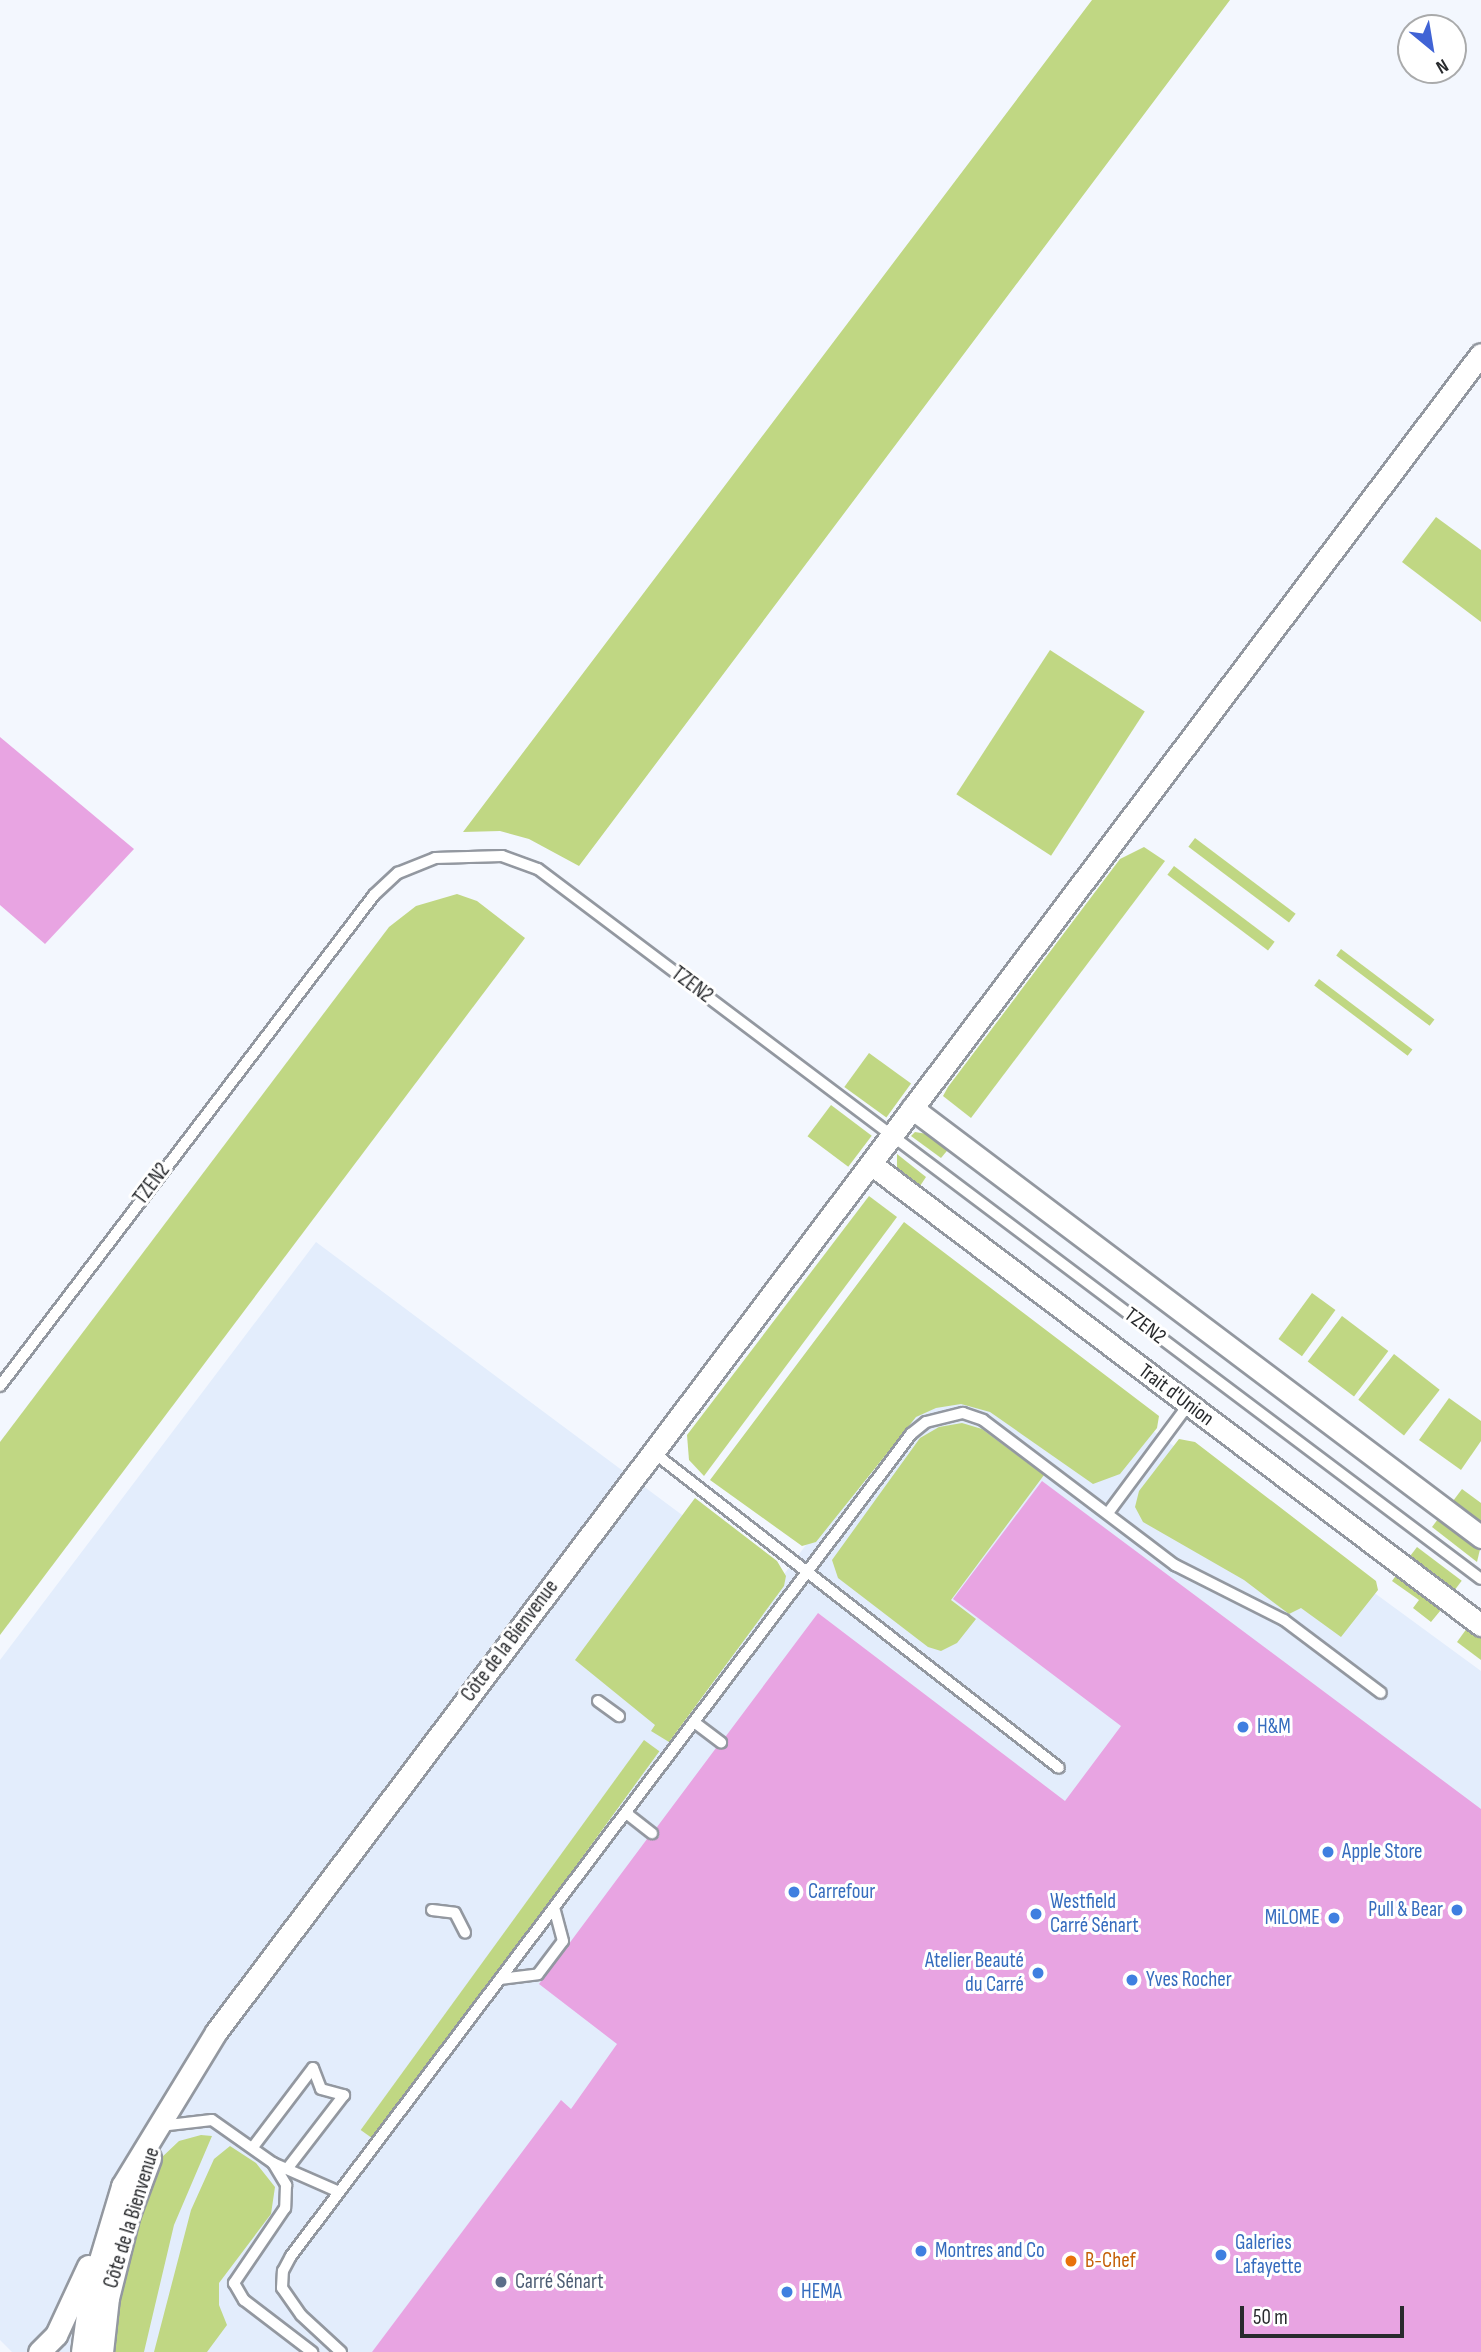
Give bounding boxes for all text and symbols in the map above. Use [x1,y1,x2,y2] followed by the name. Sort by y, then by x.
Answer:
[1397,14,1467,84] north arrow
[1432,53,1452,78] text: N
[666,961,718,1009] street label: TZEN2
[128,1158,176,1210] street label: TZEN2
[1119,1302,1171,1350] street label: TZEN2
[1133,1359,1219,1431] street label: Trait d'Union
[456,1575,564,1707] street label: Côte de la Bienvenue
[1257,1714,1291,1740] place label: H&M
[1235,1719,1251,1735] marker: H&M
[1342,1839,1423,1865] place label: Apple Store
[1320,1844,1336,1860] marker: Apple Store
[808,1879,875,1905] place label: Carrefour
[786,1884,802,1900] marker: Carrefour
[1050,1889,1139,1939] place label: Westfield Carré Sénart
[1368,1897,1443,1923] place label: Pull & Bear
[1449,1902,1465,1918] marker: Pull & Bear
[1265,1905,1320,1931] place label: MiLOME
[1028,1906,1044,1922] marker: Westfield Carré Sénart
[1326,1910,1342,1926] marker: MiLOME
[925,1948,1024,1998] place label: Atelier Beauté du Carré
[1030,1965,1046,1981] marker: Atelier Beauté du Carré
[1146,1967,1232,1993] place label: Yves Rocher
[1124,1972,1140,1988] marker: Yves Rocher
[99,2145,165,2291] street label: Côte de la Bienvenue
[1235,2230,1302,2280] place label: Galeries Lafayette
[935,2238,1045,2264] place label: Montres and Co
[913,2243,929,2259] marker: Montres and Co
[1213,2247,1229,2263] marker: Galeries Lafayette
[1085,2248,1136,2274] place label: B-Chef
[1063,2253,1079,2269] marker: B-Chef
[515,2269,604,2295] place label: Carré Sénart
[493,2274,509,2290] marker: Carré Sénart
[801,2279,842,2305] place label: HEMA
[779,2284,795,2300] marker: HEMA
[1243,2292,1408,2336] scale bar
[1253,2305,1288,2330] text: 50 m

